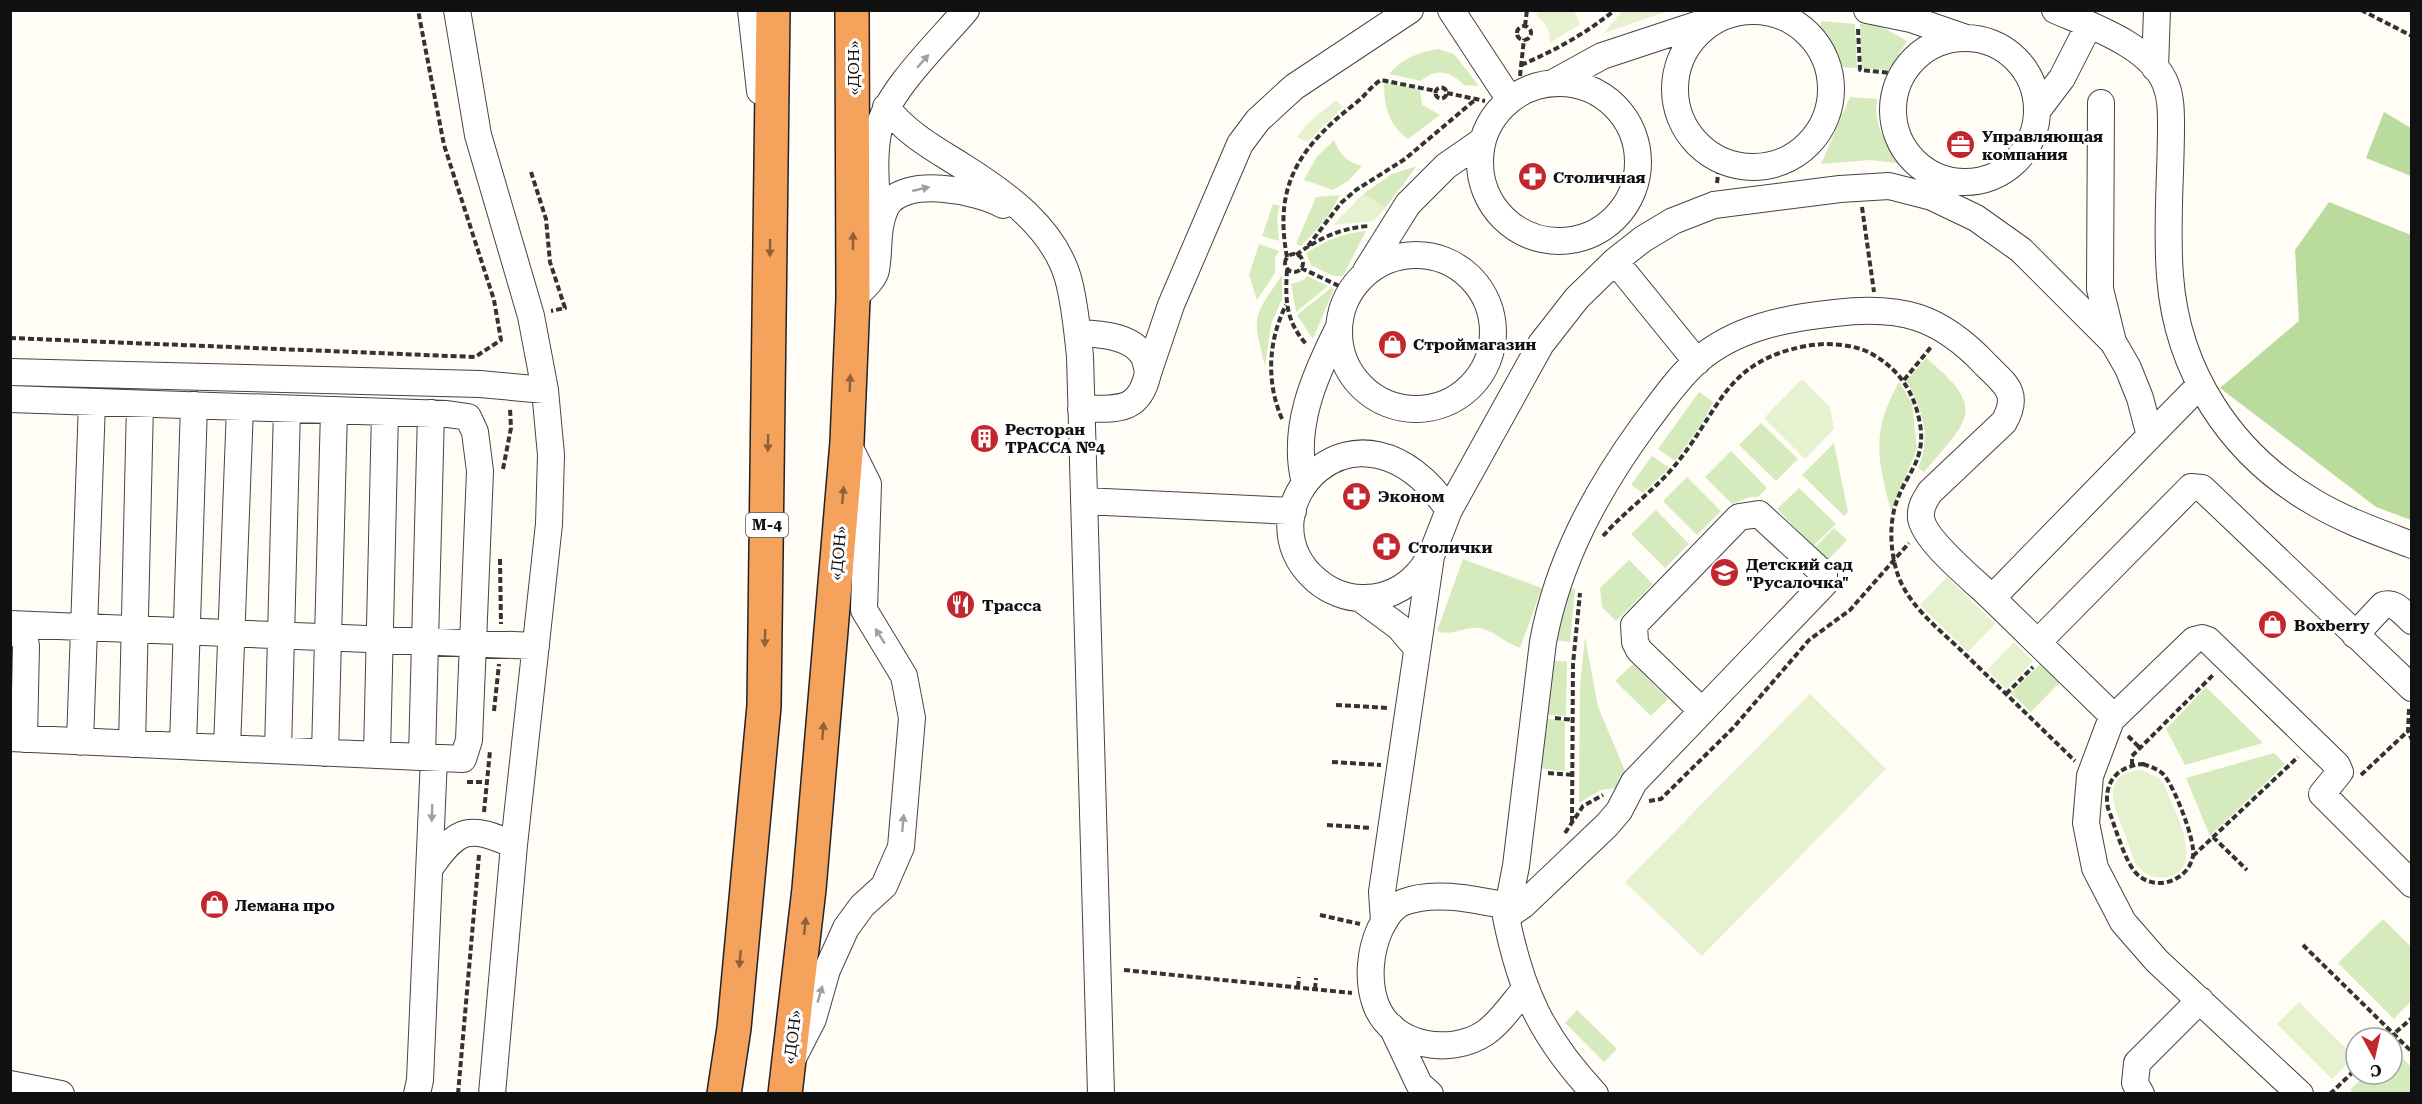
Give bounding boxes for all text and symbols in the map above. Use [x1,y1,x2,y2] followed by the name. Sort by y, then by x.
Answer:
[844,41,863,95] street label: «ДОН»
[916,54,929,69] one-way arrow
[1982,127,2103,164] place label: Управляющая компания
[1945,129,1977,161] office icon: Управляющая компания
[1516,161,1548,193] pharmacy icon: Столичная
[1553,168,1646,187] place label: Столичная
[912,184,930,194] one-way arrow
[848,231,858,250] one-way arrow
[766,238,775,257] one-way arrow
[1376,328,1408,360] shop icon: Строймагазин
[1413,335,1536,354] place label: Строймагазин
[845,374,854,393] one-way arrow
[1005,420,1105,457] place label: Ресторан ТРАССА №4
[968,422,1000,454] building icon: Ресторан ТРАССА №4
[763,433,773,452] one-way arrow
[1341,480,1373,512] pharmacy icon: Эконом
[838,486,848,505] one-way arrow
[1378,487,1444,506] place label: Эконом
[746,513,788,537] road number: М-4
[827,525,850,581] street label: «ДОН»
[1371,531,1403,563] pharmacy icon: Столички
[1408,538,1492,557] place label: Столички
[1746,555,1853,592] place label: Детский сад "Русалочка"
[1709,557,1741,589] school or university icon: Детский сад "Русалочка"
[945,589,977,621] restaurant icon: Трасса
[982,596,1042,615] place label: Трасса
[2257,609,2289,641] shop icon: Boxberry
[2294,616,2370,635] place label: Boxberry
[760,628,770,647] one-way arrow
[874,628,885,644] one-way arrow
[818,722,828,741] one-way arrow
[427,803,436,822] one-way arrow
[899,814,908,833] one-way arrow
[198,889,230,921] shop icon: Лемана про
[235,896,335,915] place label: Лемана про
[800,916,810,935] one-way arrow
[735,950,745,969] one-way arrow
[816,985,825,1003] one-way arrow
[780,1009,805,1065] street label: «ДОН»
[2344,1026,2404,1086] north arrow
[2369,1060,2383,1081] text: С

